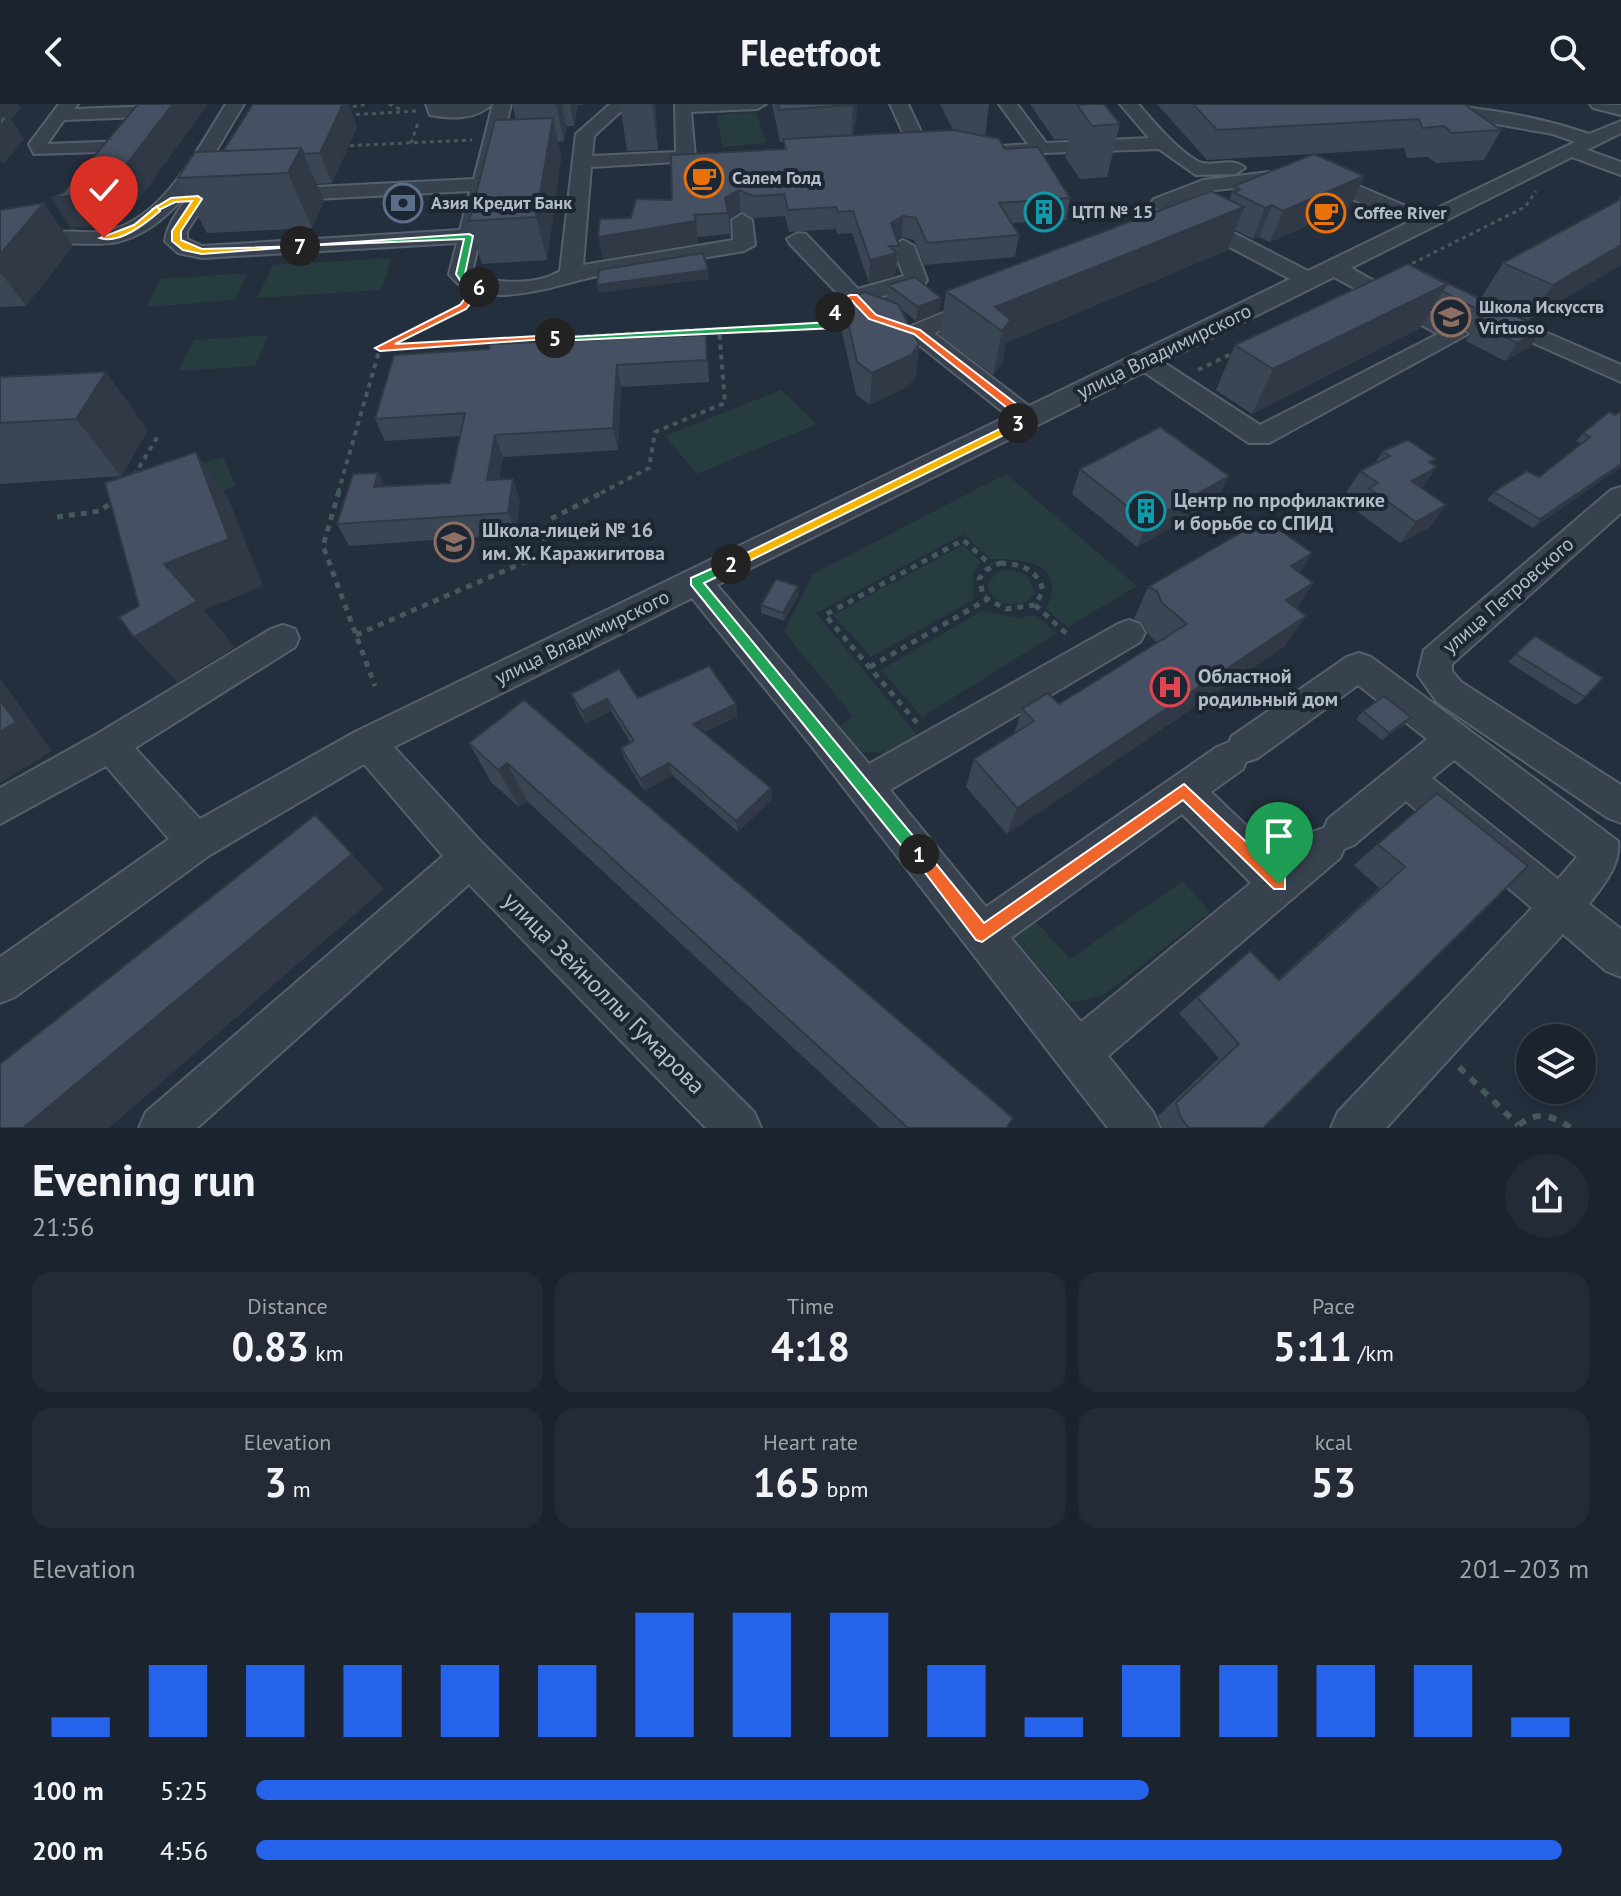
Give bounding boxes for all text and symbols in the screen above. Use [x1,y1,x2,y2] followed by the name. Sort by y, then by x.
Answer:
[740,29,881,76] text: Fleetfoot
[32,30,76,74] icon: back
[1545,30,1589,74] icon: search
[70,156,138,238] pin
[683,157,725,199] cafe icon: Салем Голд
[732,166,821,189] place label: Салем Голд
[82,168,126,212] icon: check
[382,182,424,224] bank icon: Азия Кредит Банк
[431,191,572,214] place label: Азия Кредит Банк
[1023,191,1065,233] building icon: ЦТП № 15
[1305,192,1347,234] cafe icon: Coffee River
[1072,200,1153,223] place label: ЦТП № 15
[1354,201,1447,224] place label: Coffee River
[280,226,320,266] pin: 7
[294,232,306,260] text: 7
[459,267,499,307] pin: 6
[473,273,485,301] text: 6
[815,292,855,332] pin: 4
[1478,295,1604,339] place label: Школа Искусств Virtuoso
[1430,296,1472,338] school or university icon: Школа Искусств Virtuoso
[1072,297,1256,405] street label: улица Владимирского
[829,298,841,326] text: 4
[535,318,575,358] pin: 5
[549,324,561,352] text: 5
[998,403,1038,443] pin: 3
[1012,409,1024,437] text: 3
[1174,487,1385,536] place label: Центр по профилактике и борьбе со СПИД
[1125,490,1167,532] building icon: Центр по профилактике и борьбе со СПИД
[482,517,665,566] place label: Школа-лицей № 16 им. Ж. Каражигитова
[433,521,475,563] school or university icon: Школа-лицей № 16 им. Ж. Каражигитова
[1437,531,1579,659] street label: улица Петровского
[711,544,751,584] pin: 2
[725,550,737,578] text: 2
[490,583,674,691] street label: улица Владимирского
[1198,663,1338,712] place label: Областной родильный дом
[1149,666,1191,708] hospital icon: Областной родильный дом
[1245,802,1313,884] pin
[1257,814,1301,858] icon: arrive
[899,834,939,874] pin: 1
[913,840,925,868] text: 1
[496,885,712,1101] street label: улица Зейноллы Гумарова
[1516,1024,1596,1104] map controls
[1516,1024,1596,1104] button: layers
[32,1151,256,1208] text: Evening run
[1505,1154,1589,1238] button: share
[32,1210,94,1243] text: 21:56
[247,1292,328,1320] text: Distance
[787,1292,834,1320] text: Time
[1312,1292,1355,1320] text: Pace
[231,1320,309,1372] text: 0.83
[771,1320,850,1372] text: 4:18
[1273,1320,1352,1372] text: 5:11
[309,1339,344,1367] text: km
[1352,1339,1394,1367] text: /km
[244,1428,331,1456] text: Elevation
[763,1428,858,1456] text: Heart rate
[1315,1428,1352,1456] text: kcal
[264,1456,287,1508] text: 3
[753,1456,821,1508] text: 165
[1311,1456,1356,1508] text: 53
[287,1475,311,1503] text: m
[821,1475,868,1503] text: bpm
[32,1552,136,1585] text: Elevation
[1459,1552,1589,1585] text: 201–203 m
[32,1774,104,1807] text: 100 m
[160,1774,208,1807] text: 5:25
[32,1834,104,1867] text: 200 m
[160,1834,208,1867] text: 4:56

